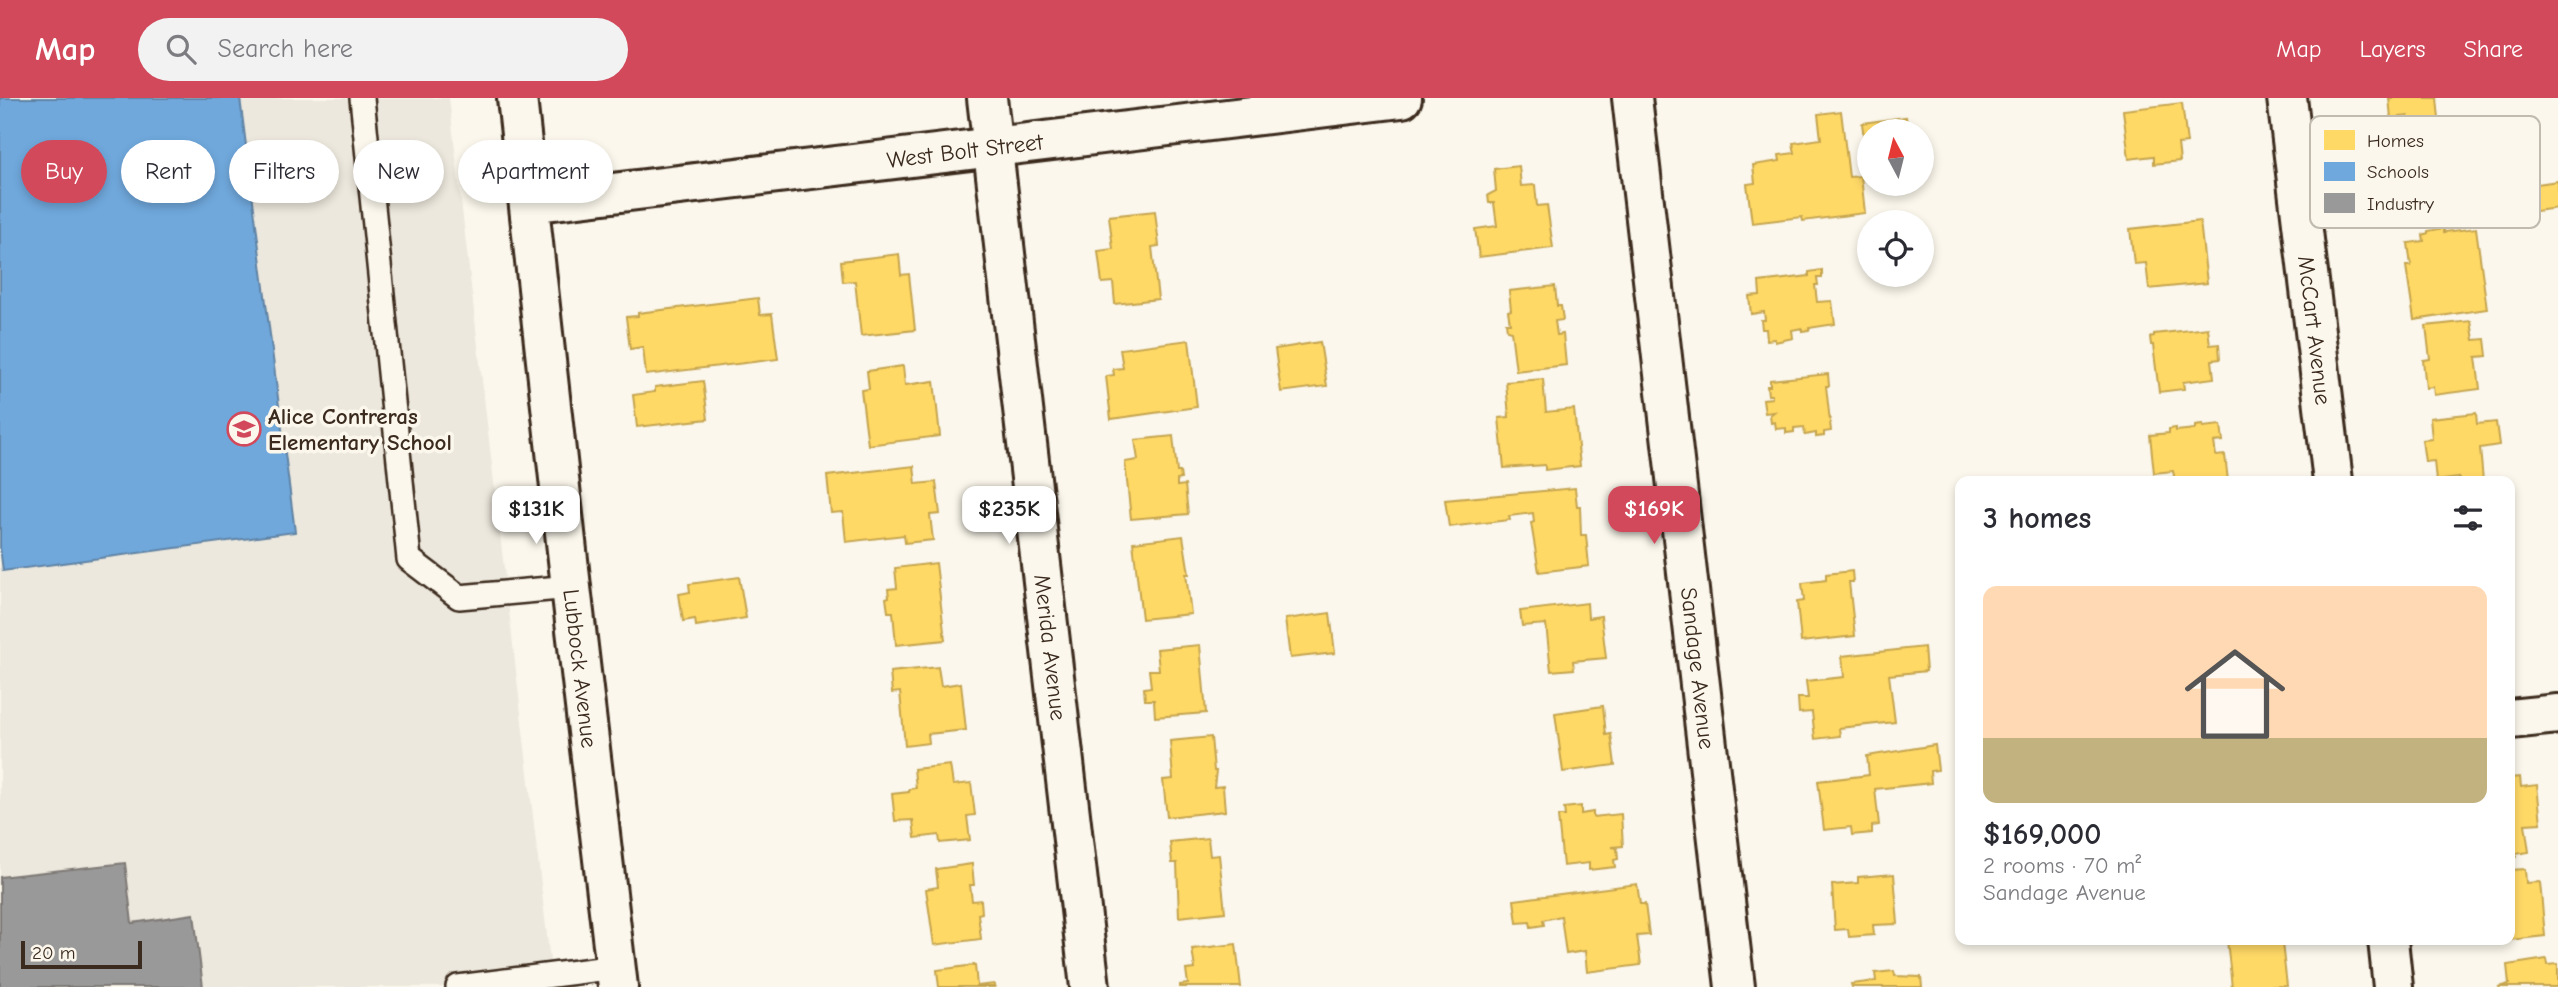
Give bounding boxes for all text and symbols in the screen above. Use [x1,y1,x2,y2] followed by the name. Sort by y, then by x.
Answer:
[138,18,628,81] search box
[35,30,96,68] text: Map
[162,30,200,68] icon: search
[218,34,353,64] text: Search here
[2276,35,2322,63] text: Map
[2360,35,2425,63] text: Layers
[2463,35,2523,63] text: Share
[2310,116,2540,228] legend
[1857,119,1934,196] north arrow
[1857,119,1934,287] map controls
[885,128,1046,173] street label: West Bolt Street
[2367,130,2424,152] text: Homes
[21,140,107,203] chip: Buy
[121,140,215,203] chip: Rent
[229,140,339,203] chip: Filters
[353,140,444,203] chip: New
[458,140,613,203] chip: Apartment
[2367,161,2429,183] text: Schools
[2367,193,2435,215] text: Industry
[1857,210,1934,287] button: locate
[2293,254,2337,406] street label: McCart Avenue
[268,403,452,456] place label: Alice Contreras Elementary School
[225,410,263,448] school or university icon: Alice Contreras Elementary School
[487,486,585,546] pin: $131K
[960,486,1058,546] pin: $235K
[1605,486,1703,546] pin: $169K
[508,495,564,522] text: $131K
[978,495,1040,522] text: $235K
[1624,495,1684,522] text: $169K
[2449,499,2487,537] icon: filters
[1983,501,2091,536] text: 3 homes
[1029,573,1073,722] street label: Merida Avenue
[1675,586,1721,751] street label: Sandage Avenue
[558,588,603,749] street label: Lubbock Avenue
[2172,631,2298,757] icon: home
[1983,817,2101,852] text: $169,000
[1983,852,2141,879] text: 2 rooms · 70 m²
[1983,879,2146,906] text: Sandage Avenue
[21,938,142,970] scale bar
[32,942,76,964] text: 20 m

